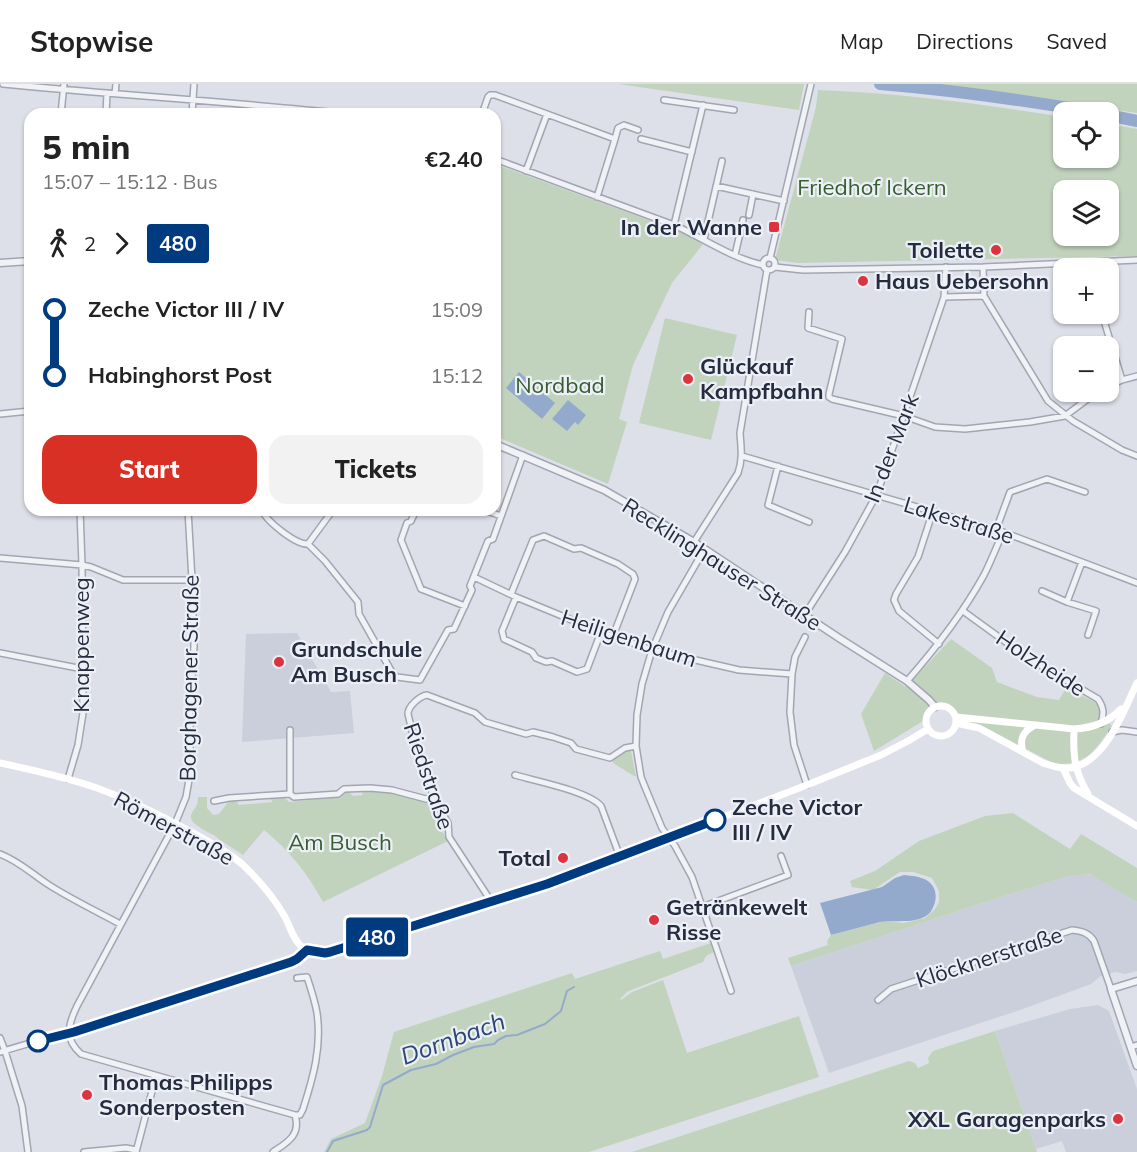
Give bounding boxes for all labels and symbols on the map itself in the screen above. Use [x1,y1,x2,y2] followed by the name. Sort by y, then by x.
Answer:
[797,173,947,201] park label: Friedhof Ickern
[621,213,762,241] place label: In der Wanne
[767,220,781,234] marker: In der Wanne
[908,236,984,264] place label: Toilette
[989,243,1003,257] marker: Toilette
[875,267,1049,295] place label: Haus Uebersohn
[856,274,870,288] marker: Haus Uebersohn
[700,352,824,405] place label: Glückauf Kampfbahn
[515,371,605,399] park label: Nordbad
[681,372,695,386] marker: Glückauf Kampfbahn
[857,389,925,507] street label: In der Mark
[901,490,1017,550] street label: Lakestraße
[617,491,827,637] street label: Recklinghauser Straße
[173,574,205,782] street label: Borghagener Straße
[67,577,95,713] street label: Knappenweg
[558,603,700,673] street label: Heiligenbaum
[991,624,1091,702] street label: Holzheide
[291,635,422,688] place label: Grundschule Am Busch
[272,655,286,669] marker: Grundschule Am Busch
[398,719,460,833] street label: Riedstraße
[109,785,239,871] street label: Römerstraße
[732,793,863,846] place label: Zeche Victor III / IV
[704,809,726,831] marker: Zeche Victor III / IV
[288,828,392,856] park label: Am Busch
[498,844,551,872] place label: Total
[556,851,570,865] marker: Total
[666,893,807,946] place label: Getränkewelt Risse
[647,913,661,927] marker: Getränkewelt Risse
[342,918,412,956] line badge: 480
[912,920,1066,994] street label: Klöcknerstraße
[396,1005,509,1071] water label: Dornbach
[27,1030,49,1052] unlabelled marker
[99,1068,273,1121] place label: Thomas Philipps Sonderposten
[80,1088,94,1102] marker: Thomas Philipps Sonderposten
[907,1105,1106,1133] place label: XXL Garagenparks
[1111,1112,1125,1126] marker: XXL Garagenparks

